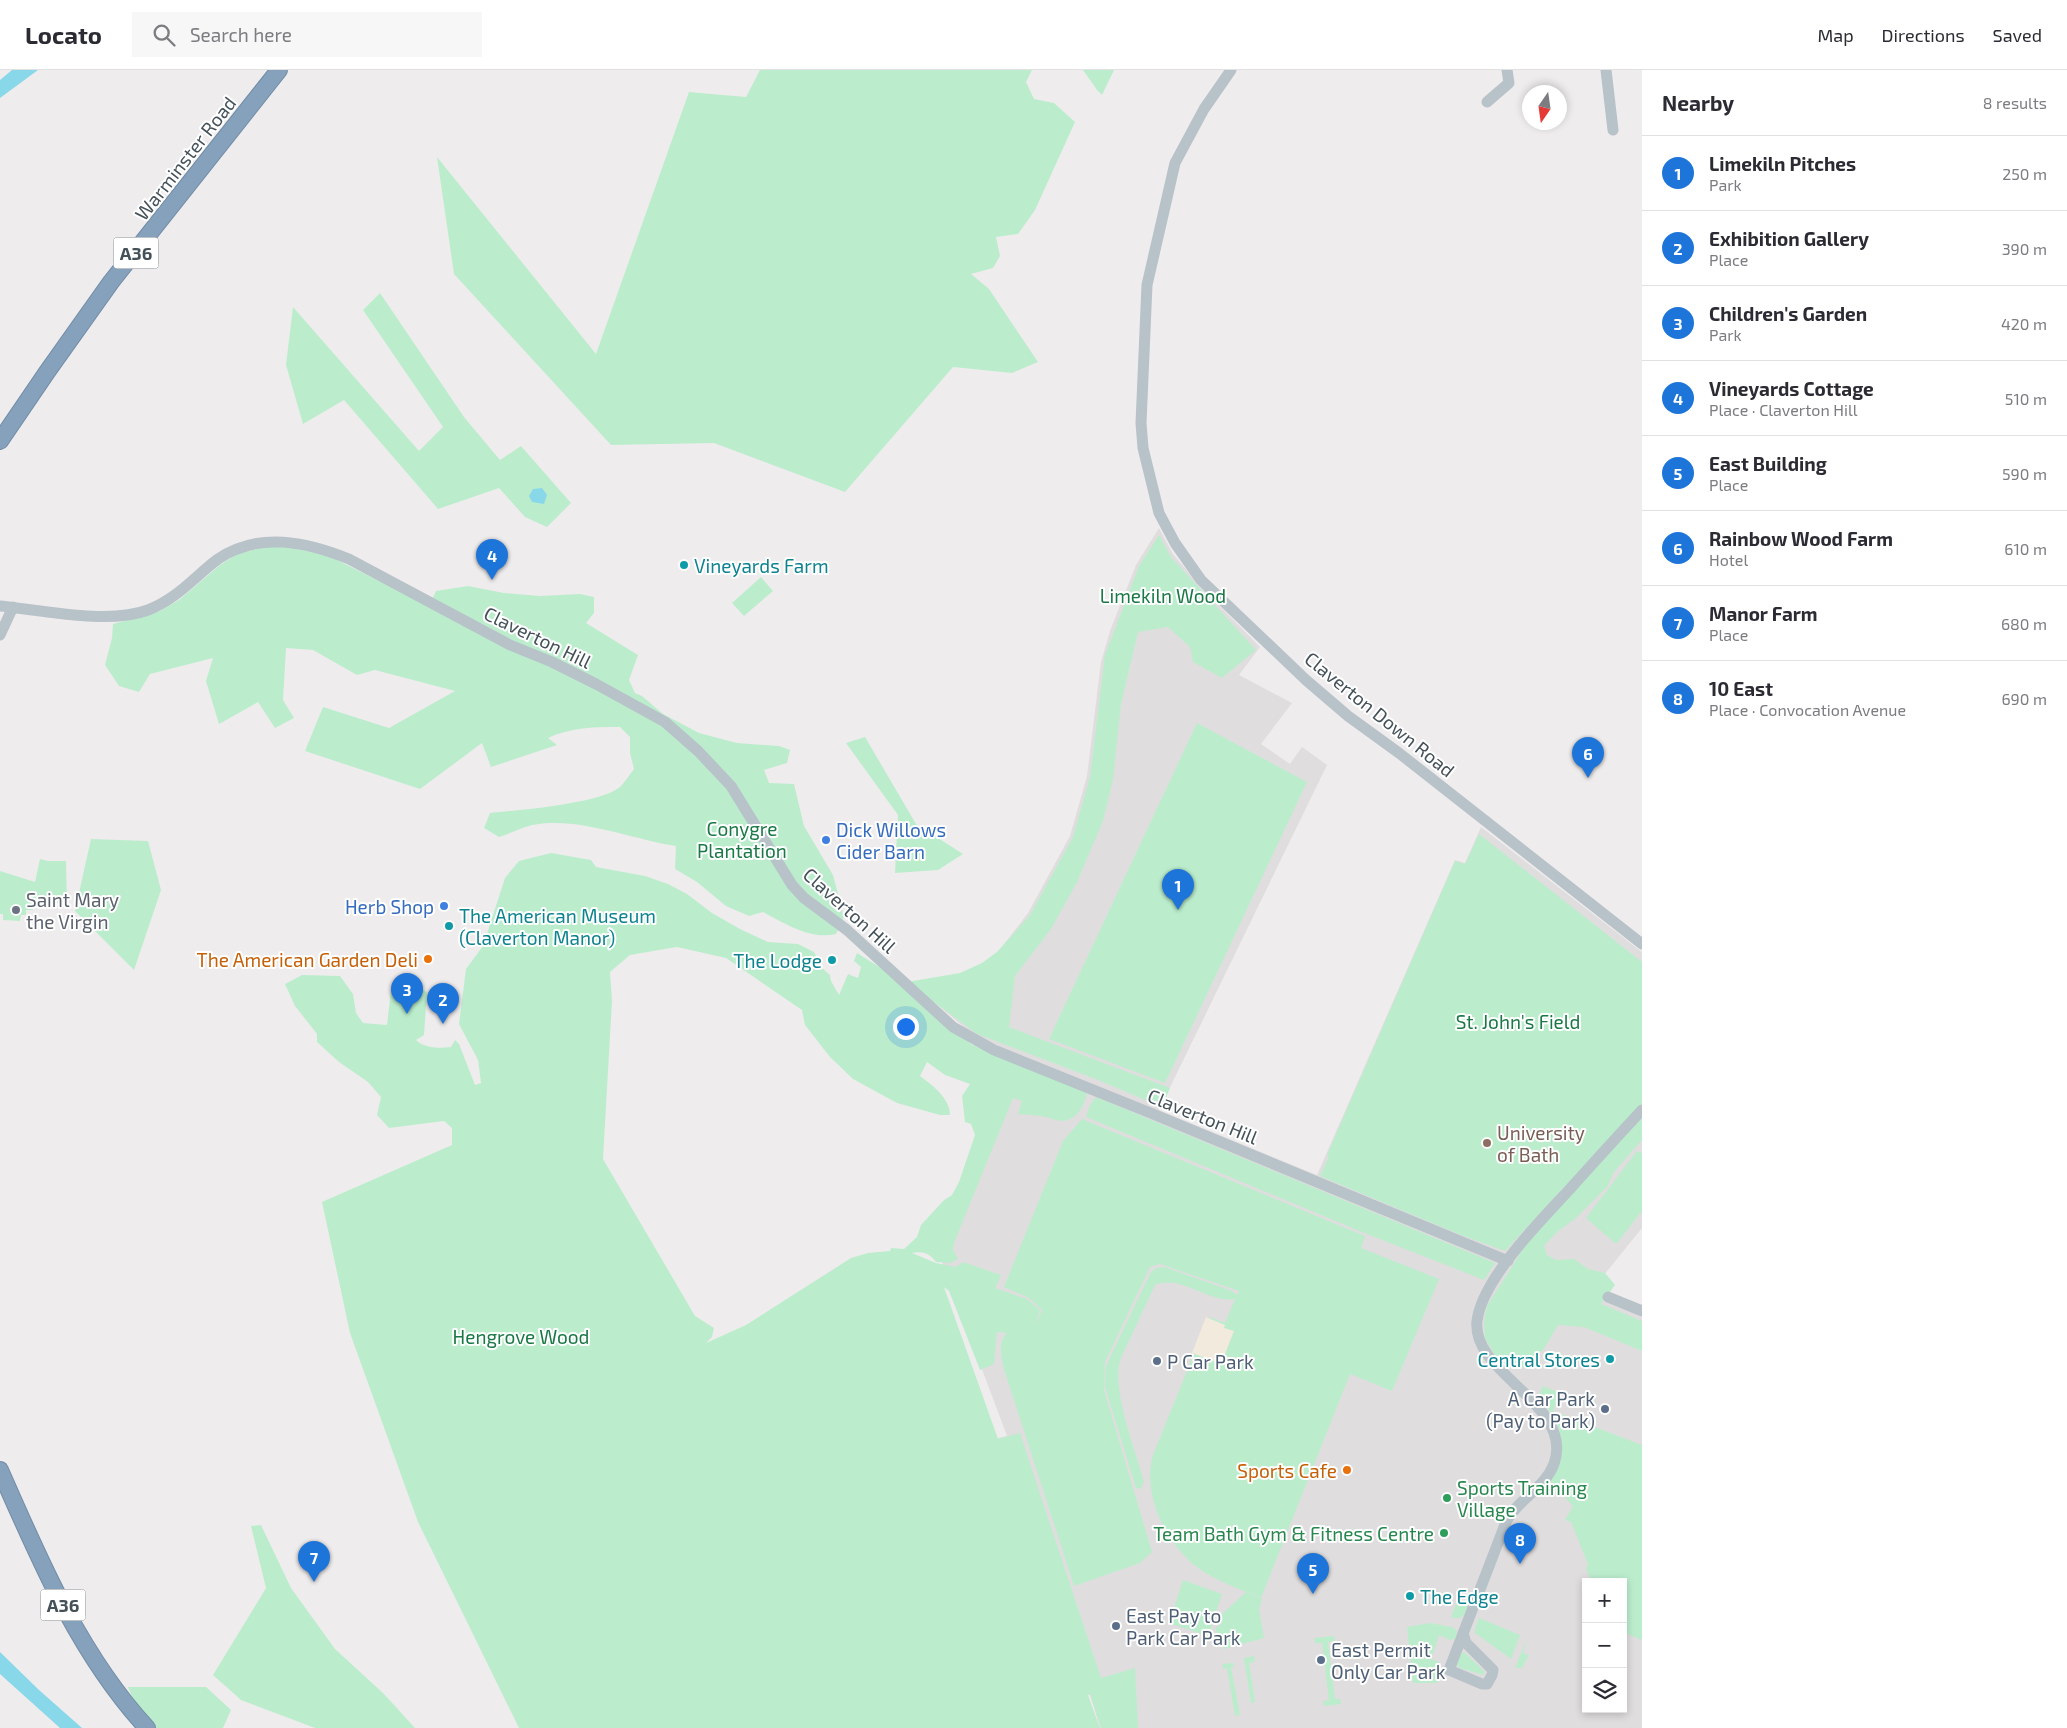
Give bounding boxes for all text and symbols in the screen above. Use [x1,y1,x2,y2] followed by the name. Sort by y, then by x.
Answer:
[132,12,482,57] search box
[25,20,102,49] text: Locato
[150,21,178,49] icon: search
[190,23,292,46] text: Search here
[1817,24,1854,46] text: Map
[1882,24,1965,46] text: Directions
[1993,24,2042,46] text: Saved
[1522,85,1567,130] north arrow
[1662,90,1734,115] text: Nearby
[130,92,240,224] street label: Warminster Road
[1983,93,2047,112] text: 8 results
[1709,152,1856,175] text: Limekiln Pitches
[1675,164,1681,183] text: 1
[2002,164,2047,183] text: 250 m
[1709,175,1742,194] text: Park
[1709,227,1869,250] text: Exhibition Gallery
[114,238,158,268] road number: A36
[1673,239,1683,258] text: 2
[2002,239,2047,258] text: 390 m
[1709,250,1748,269] text: Place
[1709,302,1867,325] text: Children's Garden
[1673,314,1683,333] text: 3
[2001,314,2047,333] text: 420 m
[1709,325,1742,344] text: Park
[1709,377,1874,400] text: Vineyards Cottage
[1673,389,1683,408] text: 4
[2005,389,2047,408] text: 510 m
[1709,400,1857,419] text: Place · Claverton Hill
[1709,452,1827,475] text: East Building
[1674,464,1682,483] text: 5
[2002,464,2047,483] text: 590 m
[1709,475,1748,494] text: Place
[1709,527,1893,550] text: Rainbow Wood Farm
[476,539,508,580] pin: 4
[1673,539,1683,558] text: 6
[2004,539,2047,558] text: 610 m
[1709,550,1748,569] text: Hotel
[694,554,829,577] place label: Vineyards Farm
[678,559,690,571] marker: Vineyards Farm
[1100,584,1226,607] park label: Limekiln Wood
[481,601,596,673] street label: Claverton Hill
[1709,602,1818,625] text: Manor Farm
[1674,614,1682,633] text: 7
[2001,614,2047,633] text: 680 m
[1709,625,1748,644] text: Place
[1300,647,1460,781] street label: Claverton Down Road
[1709,677,1773,700] text: 10 East
[1673,689,1683,708] text: 8
[2001,689,2047,708] text: 690 m
[1709,700,1906,719] text: Place · Convocation Avenue
[1572,737,1604,778] pin: 6
[697,817,787,862] park label: Conygre Plantation
[836,818,946,863] place label: Dick Willows Cider Barn
[820,834,832,846] marker: Dick Willows Cider Barn
[799,862,901,958] street label: Claverton Hill
[1162,869,1194,910] pin: 1
[26,888,119,933] place label: Saint Mary the Virgin
[345,895,434,918] place label: Herb Shop
[438,900,450,912] marker: Herb Shop
[10,904,22,916] marker: Saint Mary the Virgin
[459,904,656,949] place label: The American Museum (Claverton Manor)
[443,920,455,932] marker: The American Museum (Claverton Manor)
[197,948,418,971] place label: The American Garden Deli
[733,949,822,972] place label: The Lodge
[422,953,434,965] marker: The American Garden Deli
[826,954,838,966] marker: The Lodge
[391,973,423,1014] pin: 3
[427,983,459,1024] pin: 2
[1456,1010,1580,1033] park label: St. John's Field
[893,1014,919,1040] your location
[1145,1083,1262,1149] street label: Claverton Hill
[1497,1121,1585,1166] place label: University of Bath
[1481,1137,1493,1149] marker: University of Bath
[453,1325,589,1348] park label: Hengrove Wood
[1477,1348,1600,1371] place label: Central Stores
[1167,1350,1254,1373] place label: P Car Park
[1604,1353,1616,1365] marker: Central Stores
[1151,1355,1163,1367] marker: P Car Park
[1486,1387,1595,1432] place label: A Car Park (Pay to Park)
[1599,1403,1611,1415] marker: A Car Park (Pay to Park)
[1237,1459,1337,1482] place label: Sports Cafe
[1341,1464,1353,1476] marker: Sports Cafe
[1457,1476,1588,1521] place label: Sports Training Village
[1441,1492,1453,1504] marker: Sports Training Village
[1153,1522,1434,1545] place label: Team Bath Gym & Fitness Centre
[1504,1523,1536,1564] pin: 8
[1438,1527,1450,1539] marker: Team Bath Gym & Fitness Centre
[298,1541,330,1582] pin: 7
[1297,1553,1329,1594] pin: 5
[1582,1578,1627,1713] map controls
[1582,1578,1627,1623] button: +
[1420,1585,1499,1608] place label: The Edge
[40,1590,86,1620] road number: A36
[1404,1590,1416,1602] marker: The Edge
[1126,1604,1241,1649] place label: East Pay to Park Car Park
[1110,1620,1122,1632] marker: East Pay to Park Car Park
[1582,1623,1627,1668] button: −
[1331,1638,1446,1683] place label: East Permit Only Car Park
[1315,1654,1327,1666] marker: East Permit Only Car Park
[1582,1668,1627,1713] button: layers

